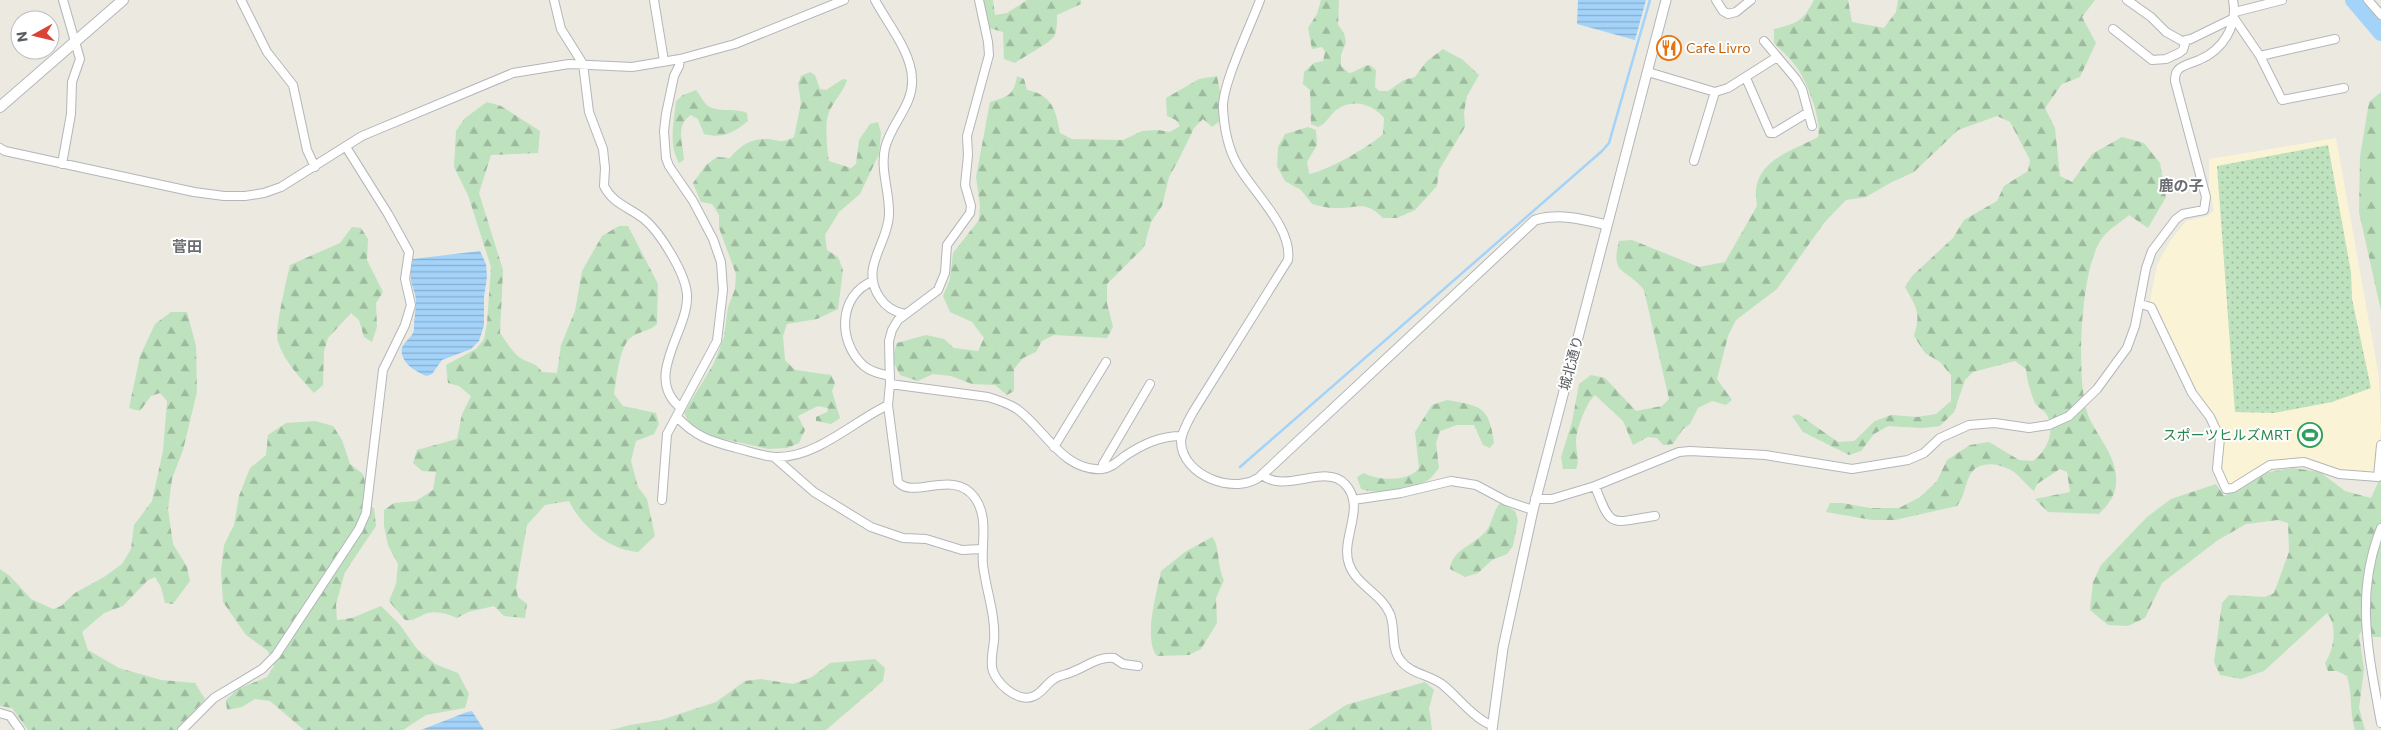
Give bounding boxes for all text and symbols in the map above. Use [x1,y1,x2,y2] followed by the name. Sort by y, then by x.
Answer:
[10,10,60,60] north arrow
[12,30,31,43] text: N
[1656,35,1682,61] restaurant icon: Cafe Livro
[1686,39,1751,56] place label: Cafe Livro
[2158,176,2204,194] district label: 鹿の子
[172,237,202,255] district label: 菅田
[1555,334,1586,392] street label: 城北通り
[2297,422,2323,448] sports icon: スポーツヒルズMRT
[2163,426,2292,443] place label: スポーツヒルズMRT

